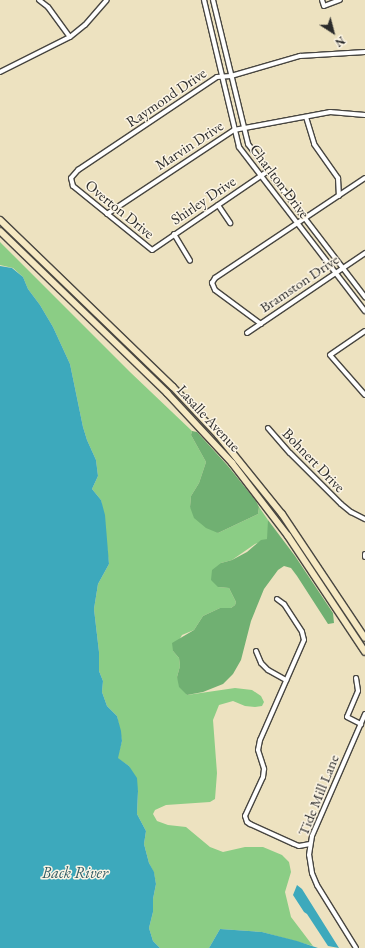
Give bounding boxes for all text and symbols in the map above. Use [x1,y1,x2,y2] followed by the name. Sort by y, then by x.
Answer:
[313,12,353,52] north arrow
[332,33,348,50] text: N
[123,64,209,130] street label: Raymond Drive
[152,116,226,174] street label: Marvin Drive
[246,140,314,222] street label: Charlton Drive
[167,172,239,228] street label: Shirley Drive
[82,176,158,242] street label: Overton Drive
[256,250,342,316] street label: Bramston Drive
[174,381,244,455] street label: Lasalle Avenue
[279,424,349,496] street label: Bohnert Drive
[294,752,342,838] street label: Tide Mill Lane
[42,863,108,883] water label: Back River

